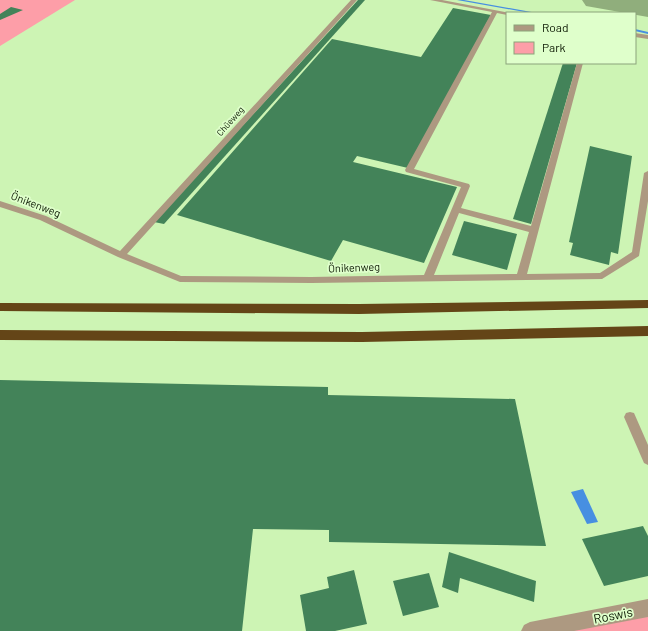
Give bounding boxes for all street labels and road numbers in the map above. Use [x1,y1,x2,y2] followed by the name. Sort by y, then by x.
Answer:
[214,104,246,138] street label: Chüeweg
[9,188,63,219] street label: Önikenweg
[328,259,380,274] street label: Önikenweg
[592,603,634,627] street label: Roswis

